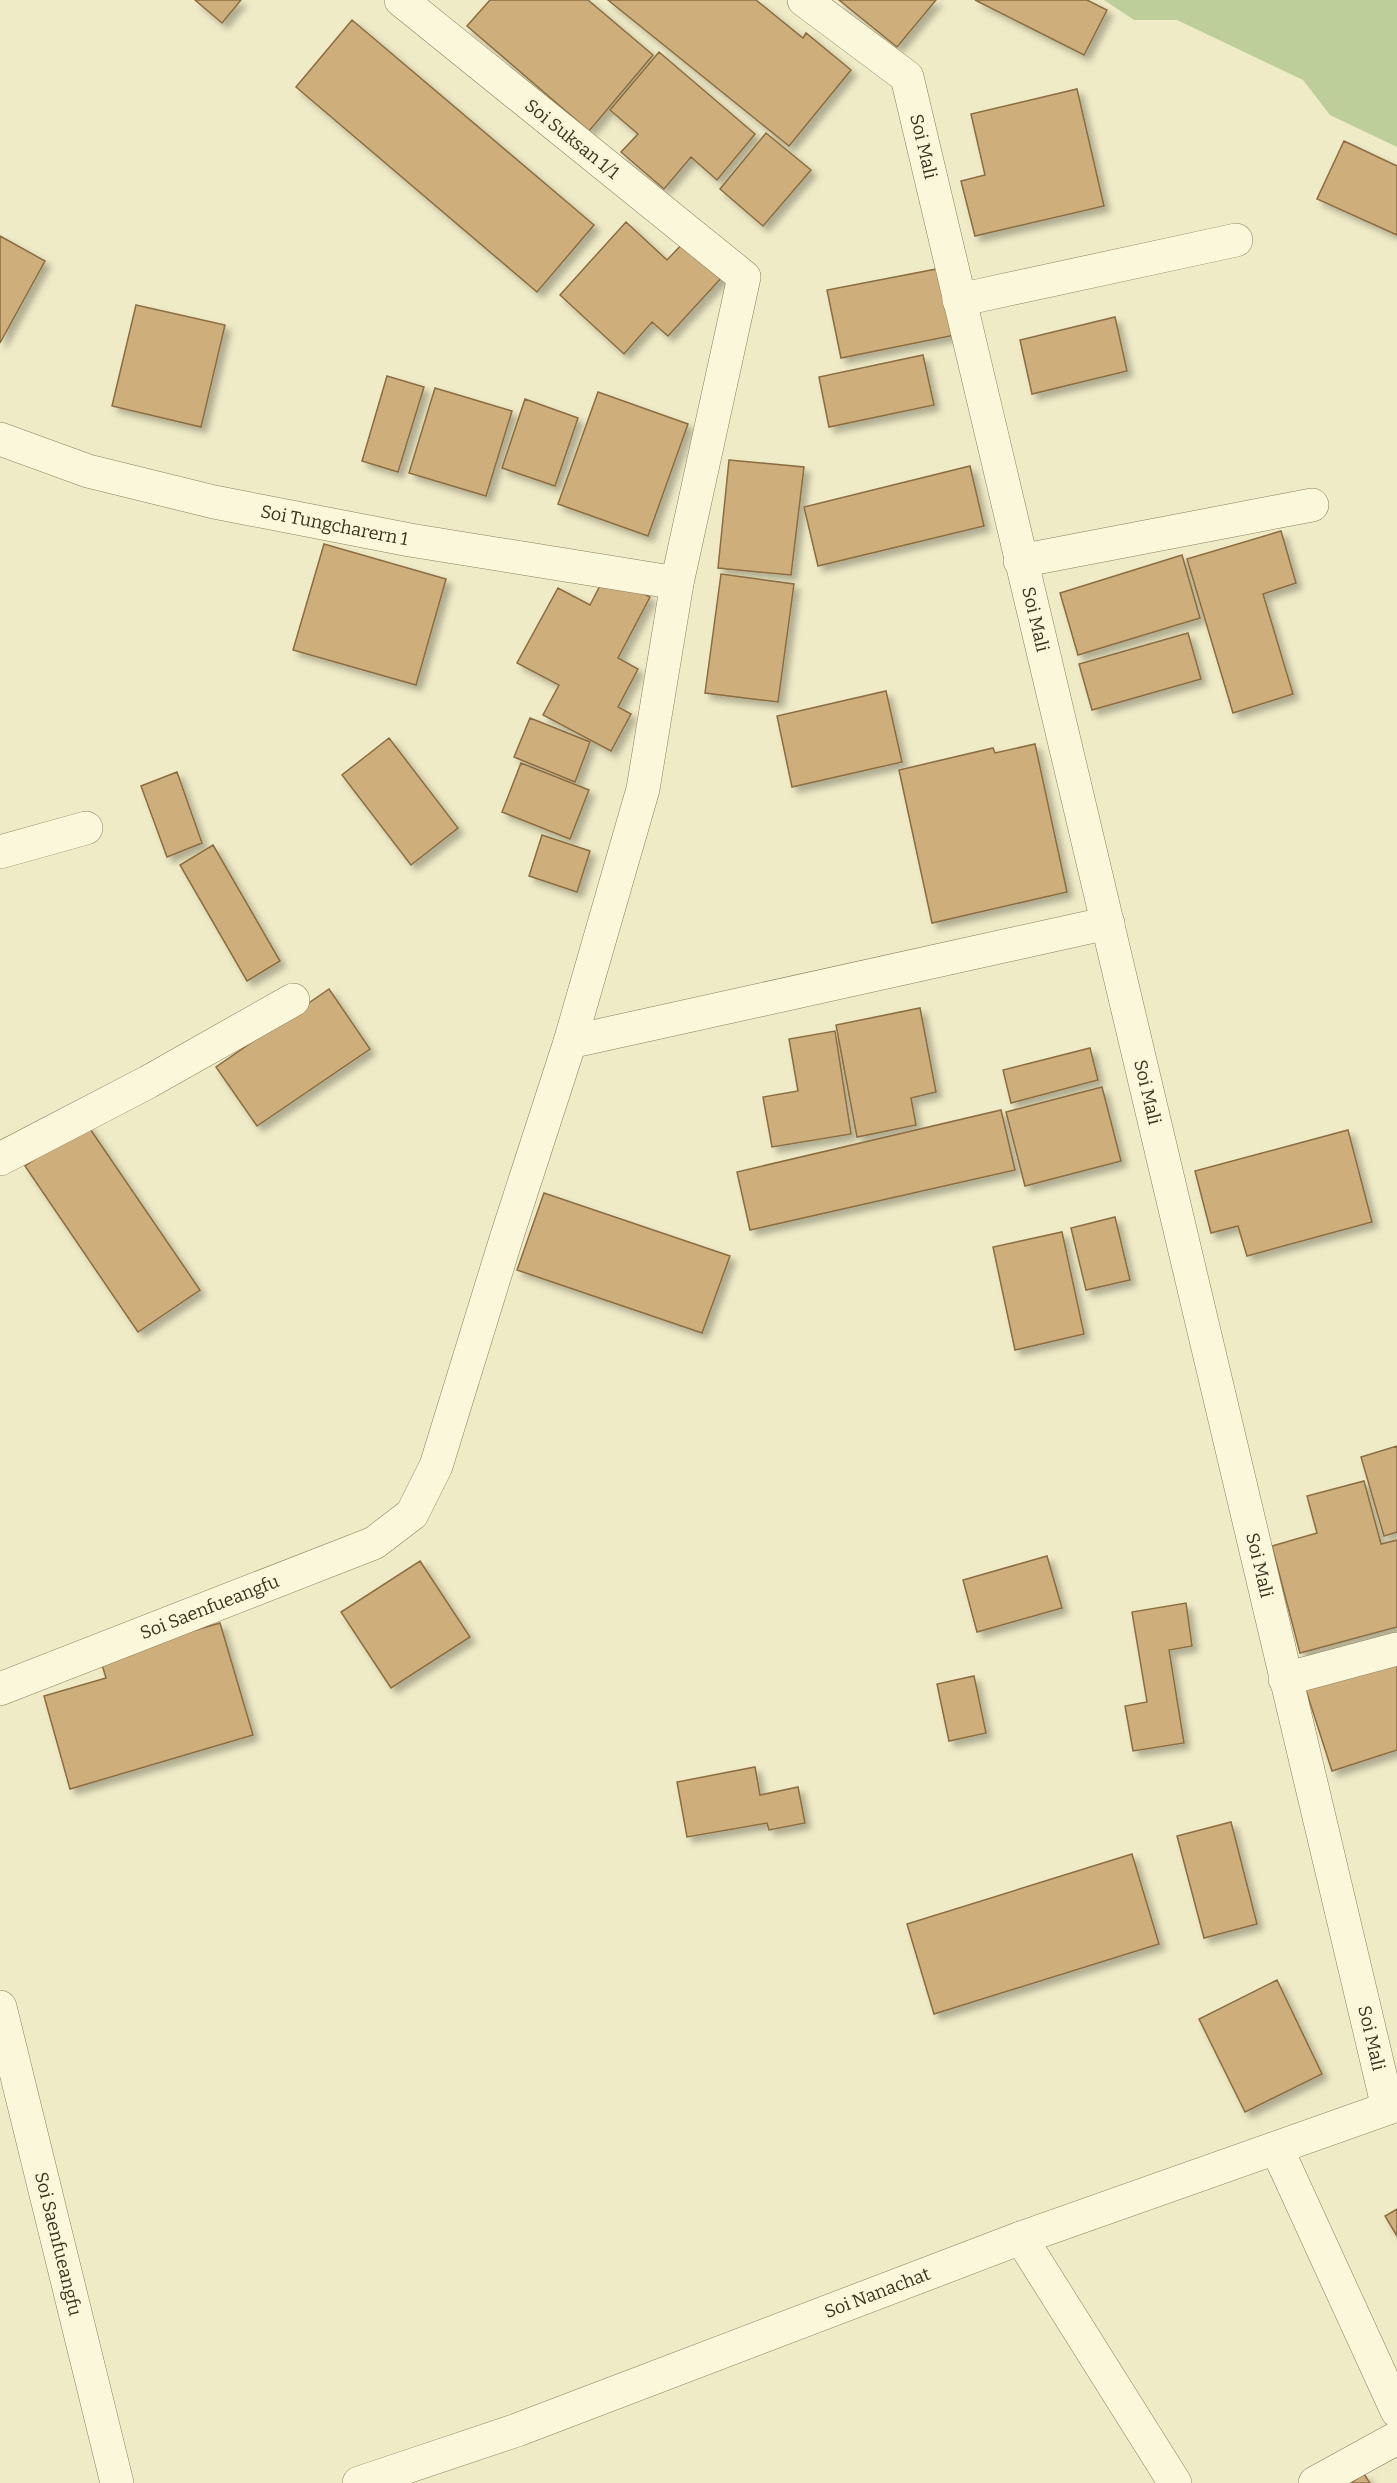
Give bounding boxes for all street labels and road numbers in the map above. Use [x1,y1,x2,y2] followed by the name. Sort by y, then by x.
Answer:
[520,94,624,184] street label: Soi Suksan 1/1
[905,112,942,181] street label: Soi Mali
[259,500,411,551] street label: Soi Tungcharern 1
[1017,585,1054,654] street label: Soi Mali
[1129,1058,1166,1127] street label: Soi Mali
[1241,1531,1278,1600] street label: Soi Mali
[137,1570,282,1644] street label: Soi Saenfueangfu
[1353,2003,1390,2073] street label: Soi Mali
[30,2170,87,2318] street label: Soi Saenfueangfu
[821,2263,934,2323] street label: Soi Nanachat

